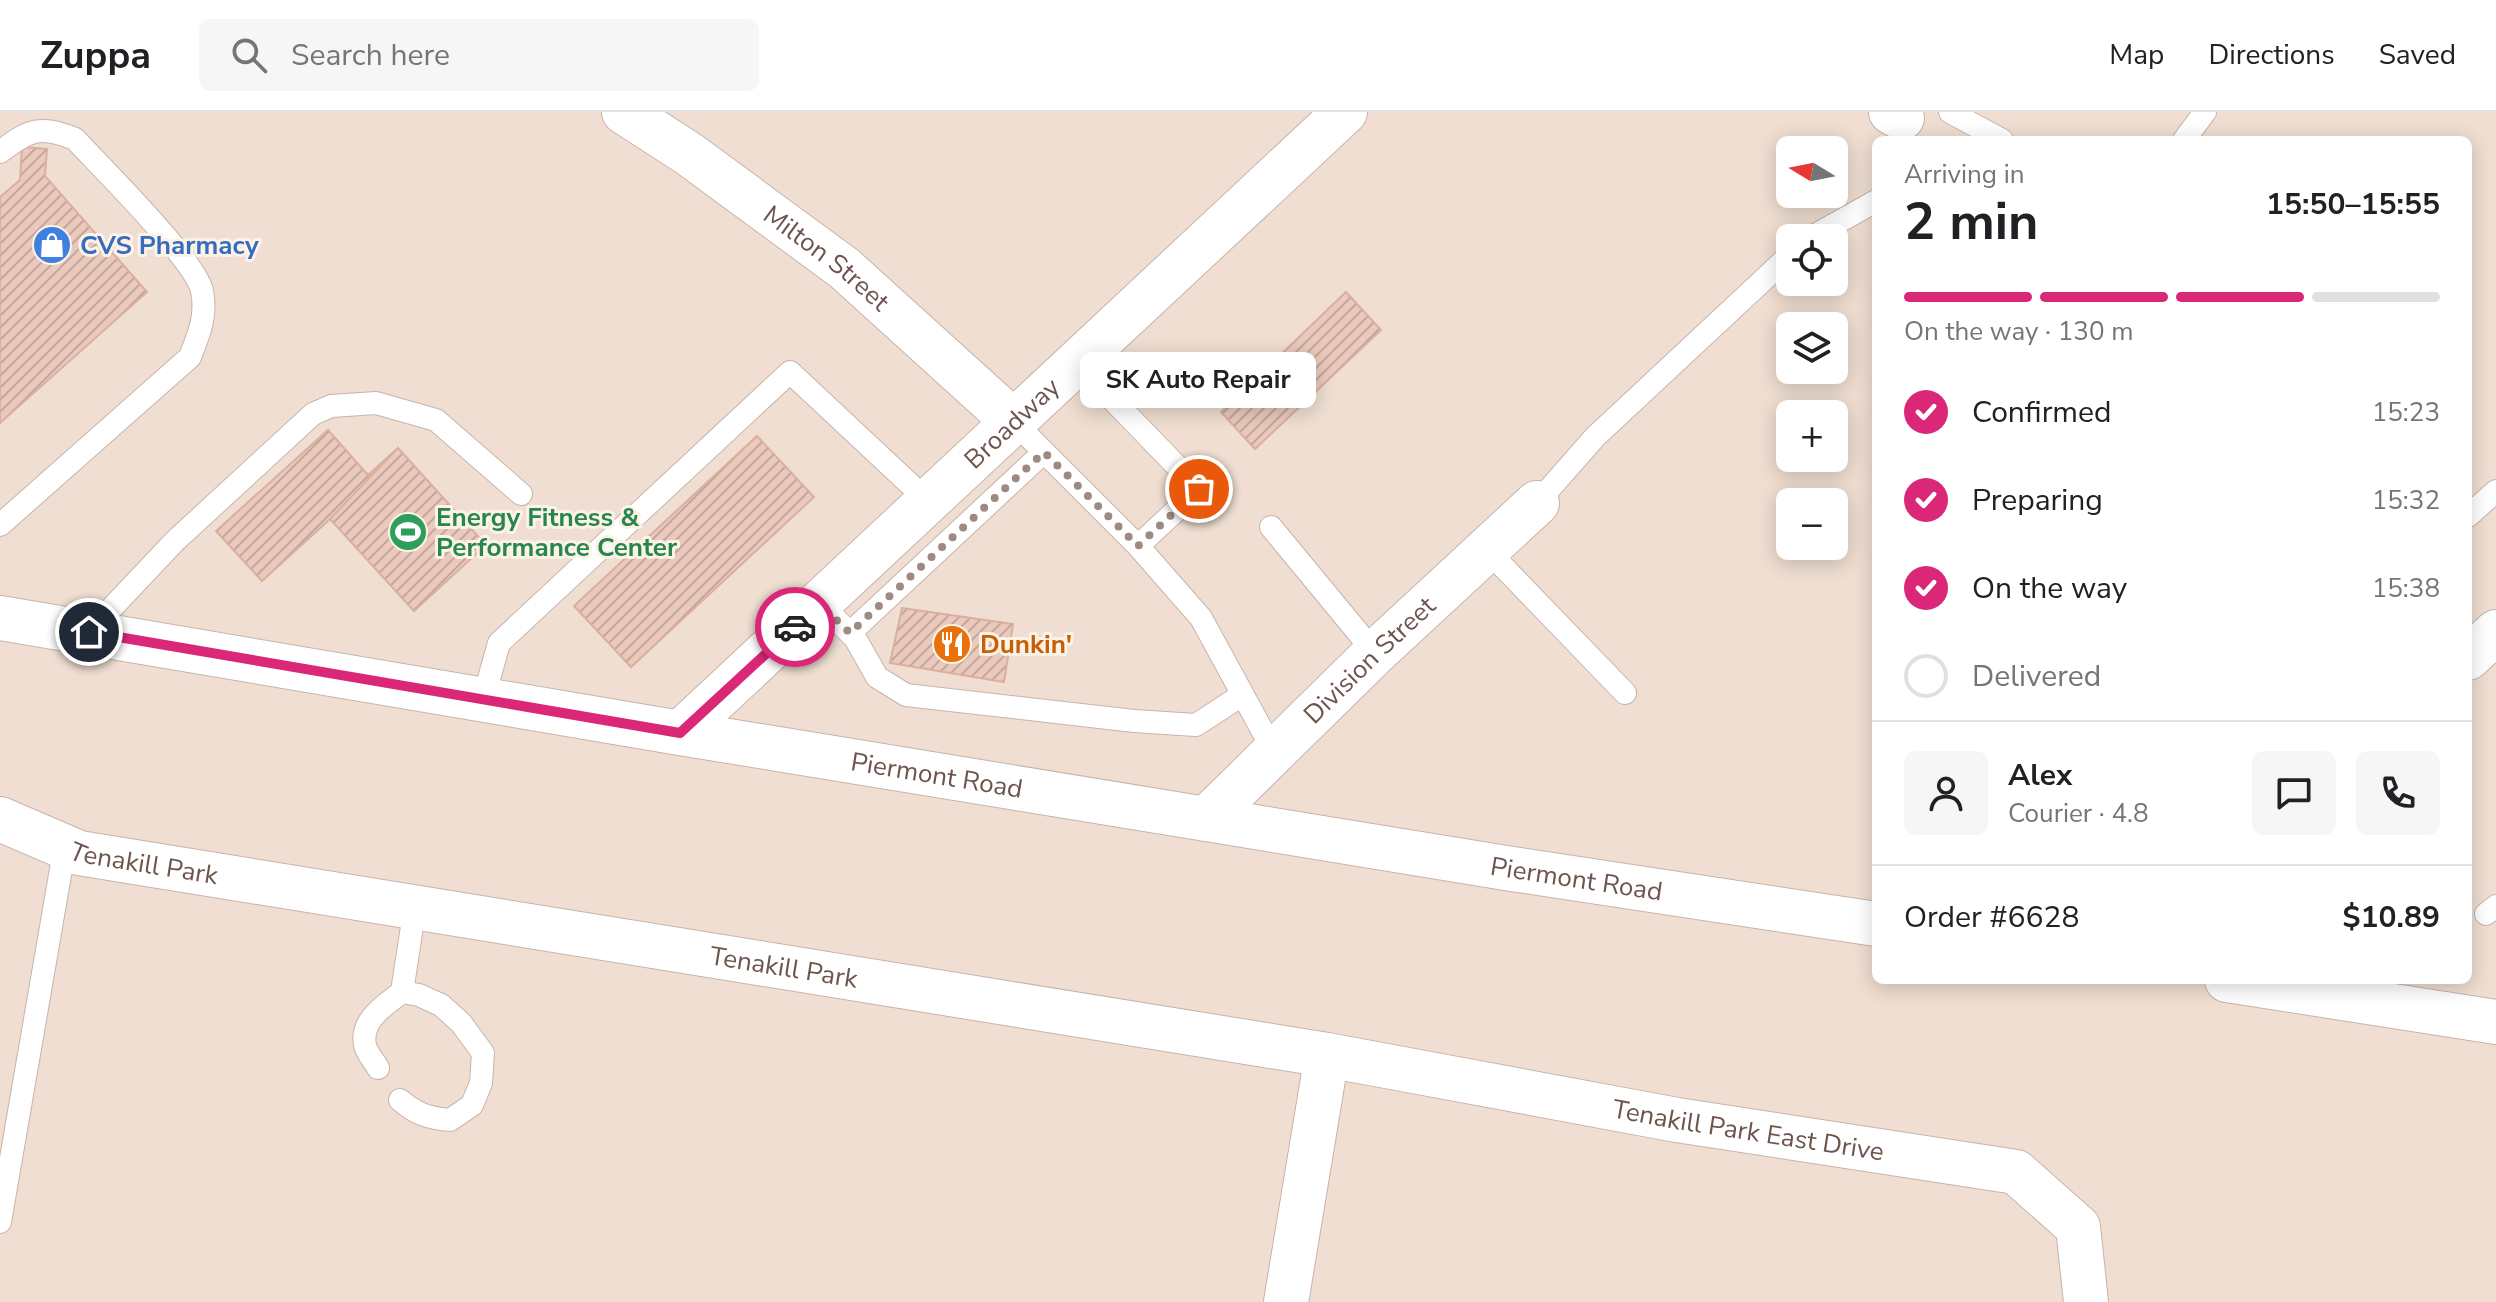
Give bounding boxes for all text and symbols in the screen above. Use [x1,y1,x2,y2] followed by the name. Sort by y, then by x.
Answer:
[199,19,759,91] search box
[40,30,151,81] text: Zuppa
[227,33,271,77] icon: search
[291,35,450,76] text: Search here
[2109,36,2164,74] text: Map
[2208,36,2335,74] text: Directions
[2379,36,2456,74] text: Saved
[1776,136,1848,208] north arrow
[1776,136,1848,560] map controls
[1904,157,2025,192] text: Arriving in
[2266,184,2440,225] text: 15:50–15:55
[1904,186,2039,257] text: 2 min
[756,198,898,320] street label: Milton Street
[31,224,73,266] shop icon: CVS Pharmacy
[1776,224,1848,296] button: locate
[80,228,259,263] place label: CVS Pharmacy
[1776,312,1848,384] button: layers
[1904,314,2133,349] text: On the way · 130 m
[1081,353,1317,409] callout: SK Auto Repair
[1105,362,1291,397] text: SK Auto Repair
[957,370,1068,477] street label: Broadway
[1904,390,1948,434] icon: check
[1972,392,2112,433] text: Confirmed
[2372,395,2440,430] text: 15:23
[1776,400,1848,472] button: +
[1165,455,1233,523] pin
[1177,467,1221,511] icon: bag
[1904,478,1948,522] icon: check
[1972,480,2103,521] text: Preparing
[2372,483,2440,518] text: 15:32
[1776,488,1848,560] button: −
[436,500,678,565] place label: Energy Fitness & Performance Center
[387,511,429,553] sports icon: Energy Fitness & Performance Center
[1904,566,1948,610] icon: check
[1972,568,2127,609] text: On the way
[2372,571,2440,606] text: 15:38
[755,587,835,667] courier
[1296,588,1444,732] street label: Division Street
[55,598,123,666] pin
[773,605,817,649] icon: car
[67,610,111,654] icon: home
[931,623,973,665] restaurant icon: Dunkin'
[980,627,1072,662] place label: Dunkin'
[1972,656,2101,697] text: Delivered
[848,744,1025,807] street label: Piermont Road
[1904,751,1988,835] button: person
[2252,751,2336,835] button: chat
[2356,751,2440,835] button: phone
[2008,755,2072,796] text: Alex
[2008,796,2149,831] text: Courier · 4.8
[64,834,221,893] street label: Tenakill Park
[1488,849,1665,910] street label: Piermont Road
[1904,897,2079,938] text: Order #6628
[2343,897,2440,938] text: $10.89
[707,938,861,997] street label: Tenakill Park
[1610,1091,1886,1170] street label: Tenakill Park East Drive

